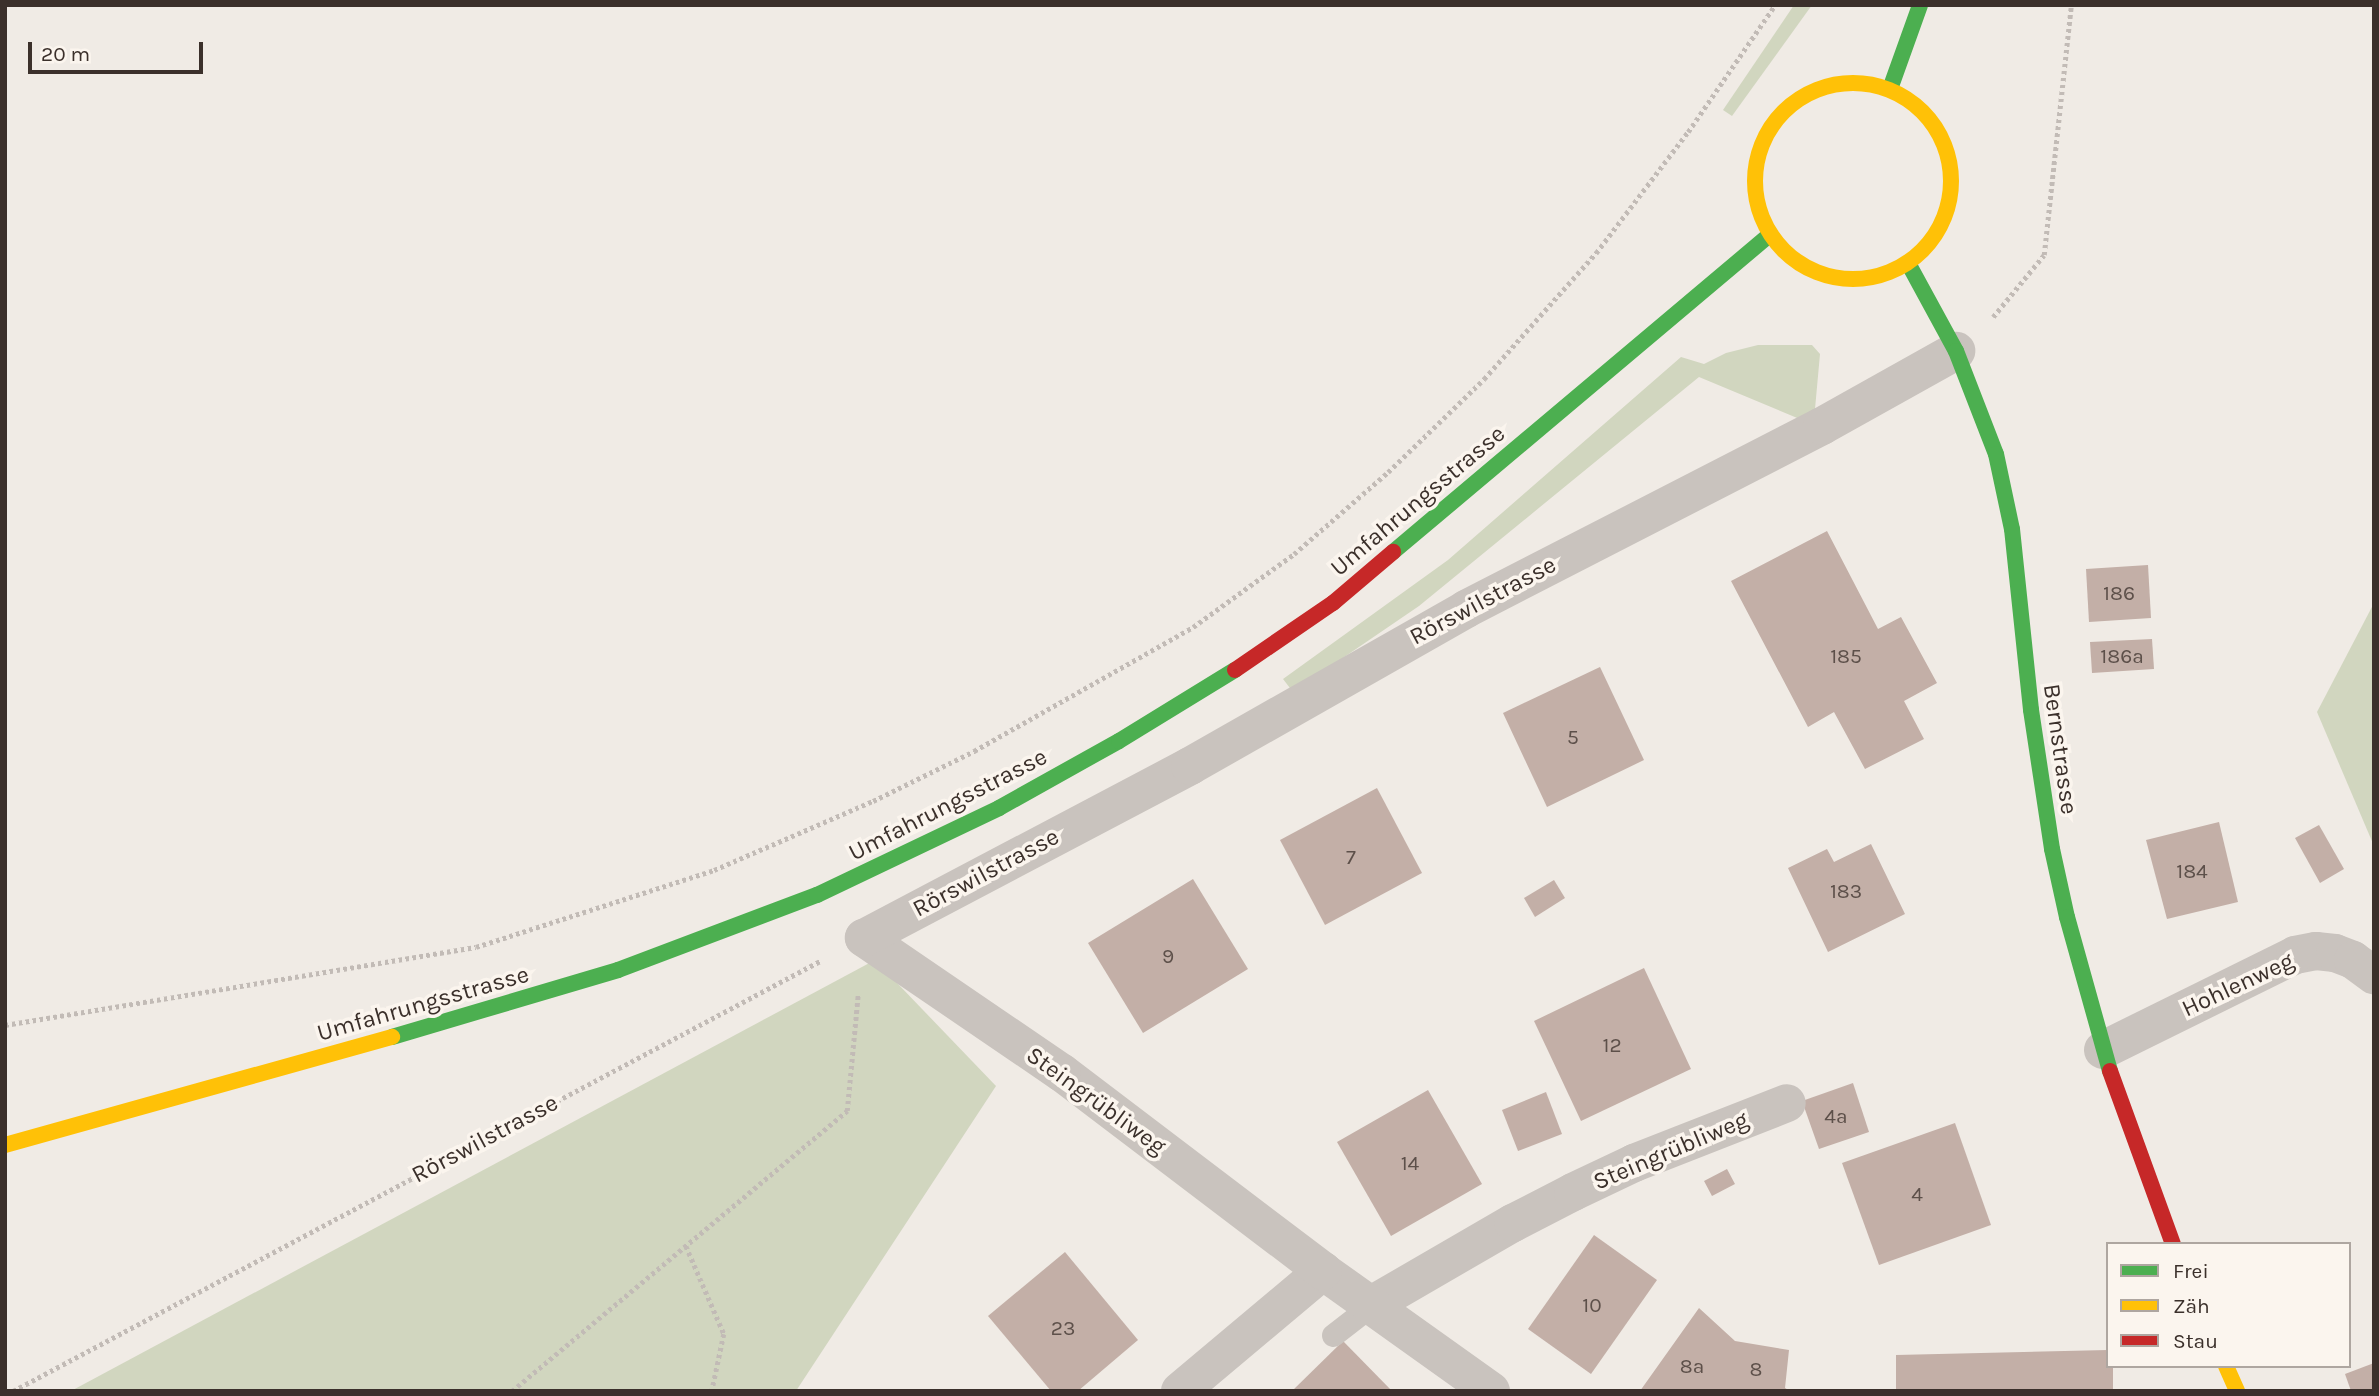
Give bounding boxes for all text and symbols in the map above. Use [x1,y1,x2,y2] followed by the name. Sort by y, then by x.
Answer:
[32,28,206,72] scale bar
[41,42,90,66] text: 20 m
[1325,420,1511,582] street label: Umfahrungsstrasse
[1405,550,1561,652] street label: Rörswilstrasse
[2103,580,2135,606] house number: 186
[1830,643,1862,669] house number: 185
[2100,643,2144,669] house number: 186a
[2037,682,2083,816] street label: Bernstrasse
[1567,724,1579,750] house number: 5
[844,742,1052,868] street label: Umfahrungsstrasse
[908,822,1064,924] street label: Rörswilstrasse
[1346,844,1356,870] house number: 7
[2176,858,2208,884] house number: 184
[1830,878,1862,904] house number: 183
[1162,943,1174,969] house number: 9
[2177,947,2299,1023] street label: Hohlenweg
[314,960,532,1048] street label: Umfahrungsstrasse
[1602,1032,1622,1058] house number: 12
[1021,1041,1171,1161] street label: Steingrübliweg
[407,1088,563,1190] street label: Rörswilstrasse
[1824,1103,1848,1129] house number: 4a
[1589,1105,1753,1197] street label: Steingrübliweg
[1401,1150,1419,1176] house number: 14
[1911,1181,1923,1207] house number: 4
[2106,1242,2351,1368] legend
[2173,1259,2209,1283] text: Frei
[1582,1292,1602,1318] house number: 10
[2173,1294,2210,1318] text: Zäh
[1051,1315,1075,1341] house number: 23
[2173,1329,2218,1353] text: Stau
[1680,1353,1704,1379] house number: 8a
[1750,1356,1762,1382] house number: 8

